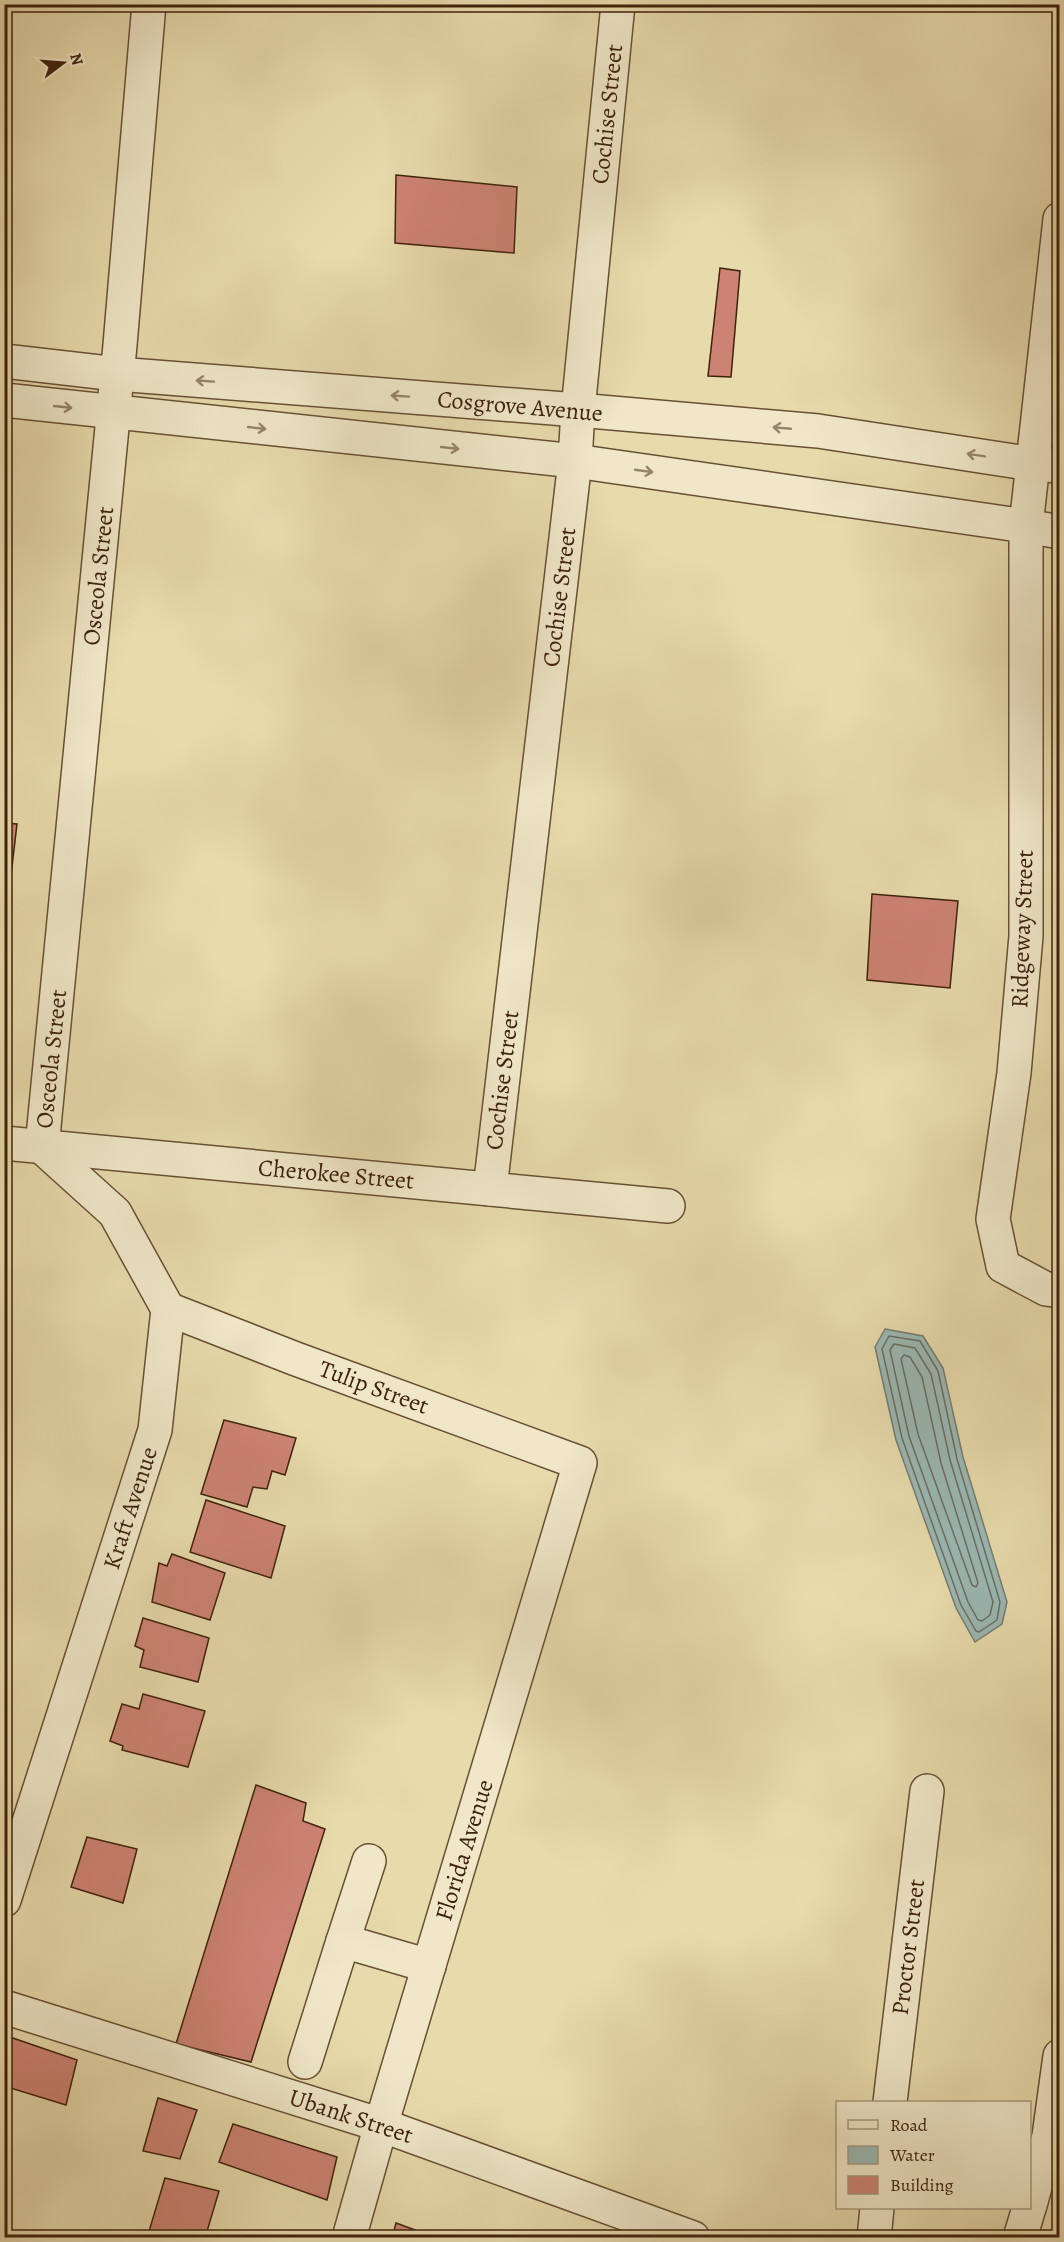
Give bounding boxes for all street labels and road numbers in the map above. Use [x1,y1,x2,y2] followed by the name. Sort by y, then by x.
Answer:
[584,42,630,186] street label: Cochise Street
[436,383,604,429] street label: Cosgrove Avenue
[75,505,121,647] street label: Osceola Street
[535,525,583,669] street label: Cochise Street
[1003,849,1041,1009] street label: Ridgeway Street
[28,988,74,1130] street label: Osceola Street
[478,1008,526,1152] street label: Cochise Street
[257,1151,415,1197] street label: Cherokee Street
[315,1352,433,1422] street label: Tulip Street
[95,1443,165,1573] street label: Kraft Avenue
[427,1775,501,1925] street label: Florida Avenue
[884,1877,932,2017] street label: Proctor Street
[285,2081,417,2151] street label: Ubank Street

